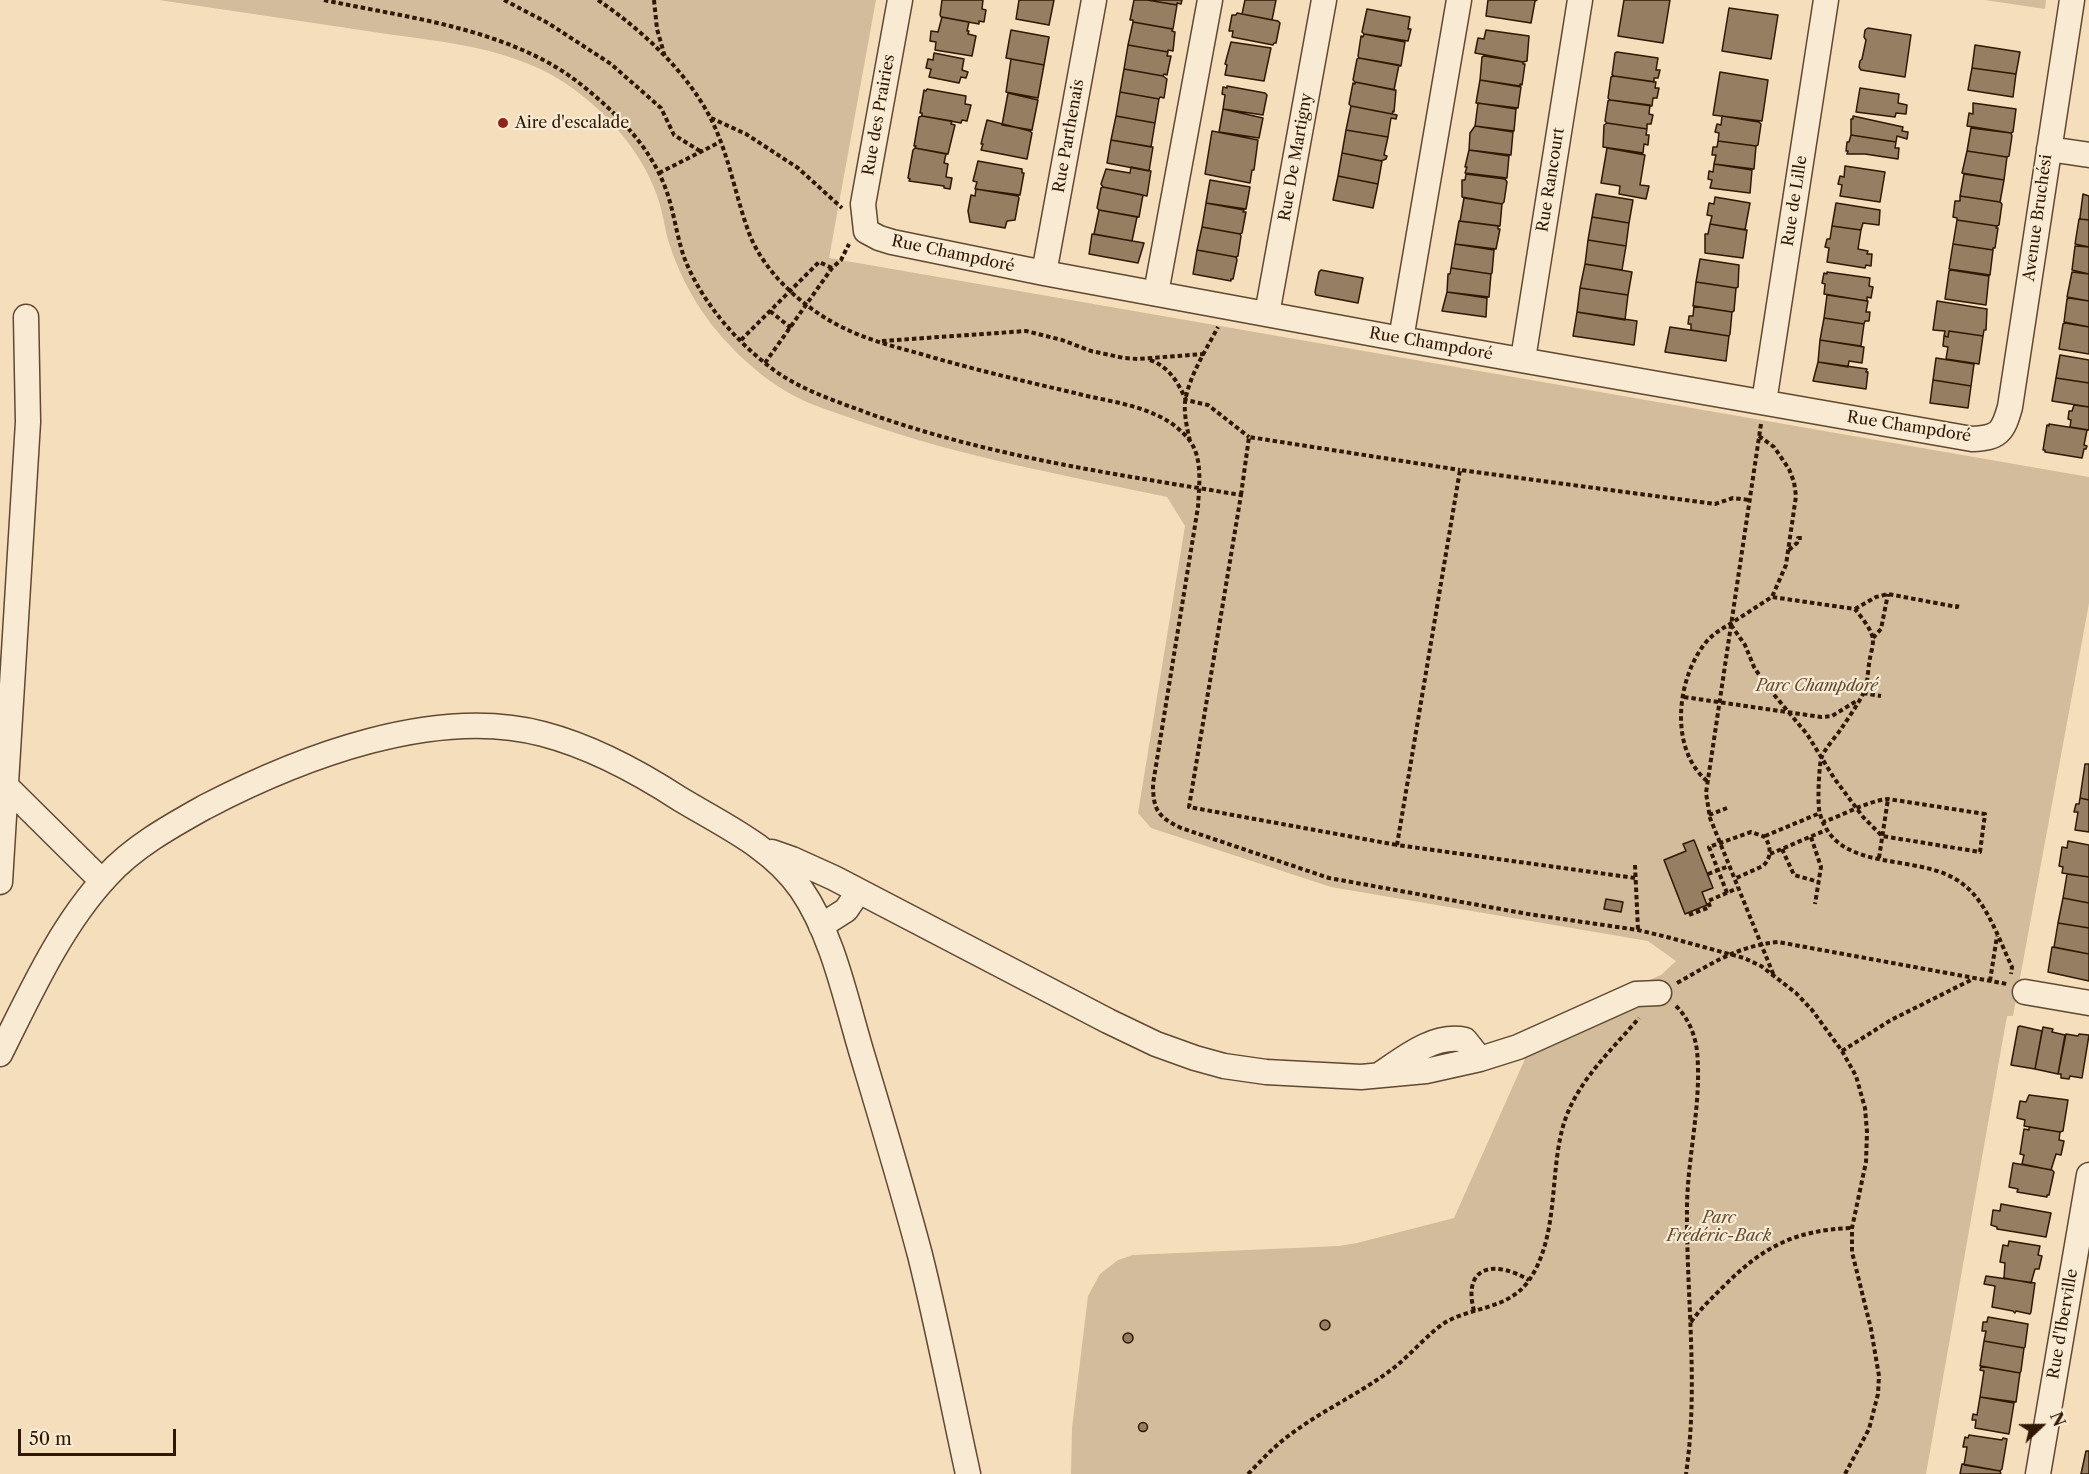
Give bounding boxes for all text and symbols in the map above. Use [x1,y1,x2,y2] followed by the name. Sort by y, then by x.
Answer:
[859,53,899,177] street label: Rue des Prairies
[1050,78,1088,194] street label: Rue Parthenais
[1275,91,1317,223] street label: Rue De Martigny
[515,113,629,133] place label: Aire d'escalade
[496,116,510,130] marker: Aire d'escalade
[1533,126,1569,234] street label: Rue Rancourt
[2020,153,2056,283] street label: Avenue Bruchési
[1778,154,1812,248] street label: Rue de Lille
[890,232,1016,276] street label: Rue Champdoré
[1368,324,1494,364] street label: Rue Champdoré
[1846,408,1972,446] street label: Rue Champdoré
[1756,676,1878,696] park label: Parc Champdoré
[1667,1208,1771,1246] park label: Parc Frédéric-Back
[2044,1268,2082,1380] street label: Rue d'Iberville
[2011,1396,2071,1456] north arrow
[2046,1409,2070,1429] text: N
[21,1417,178,1455] scale bar
[29,1428,72,1450] text: 50 m

